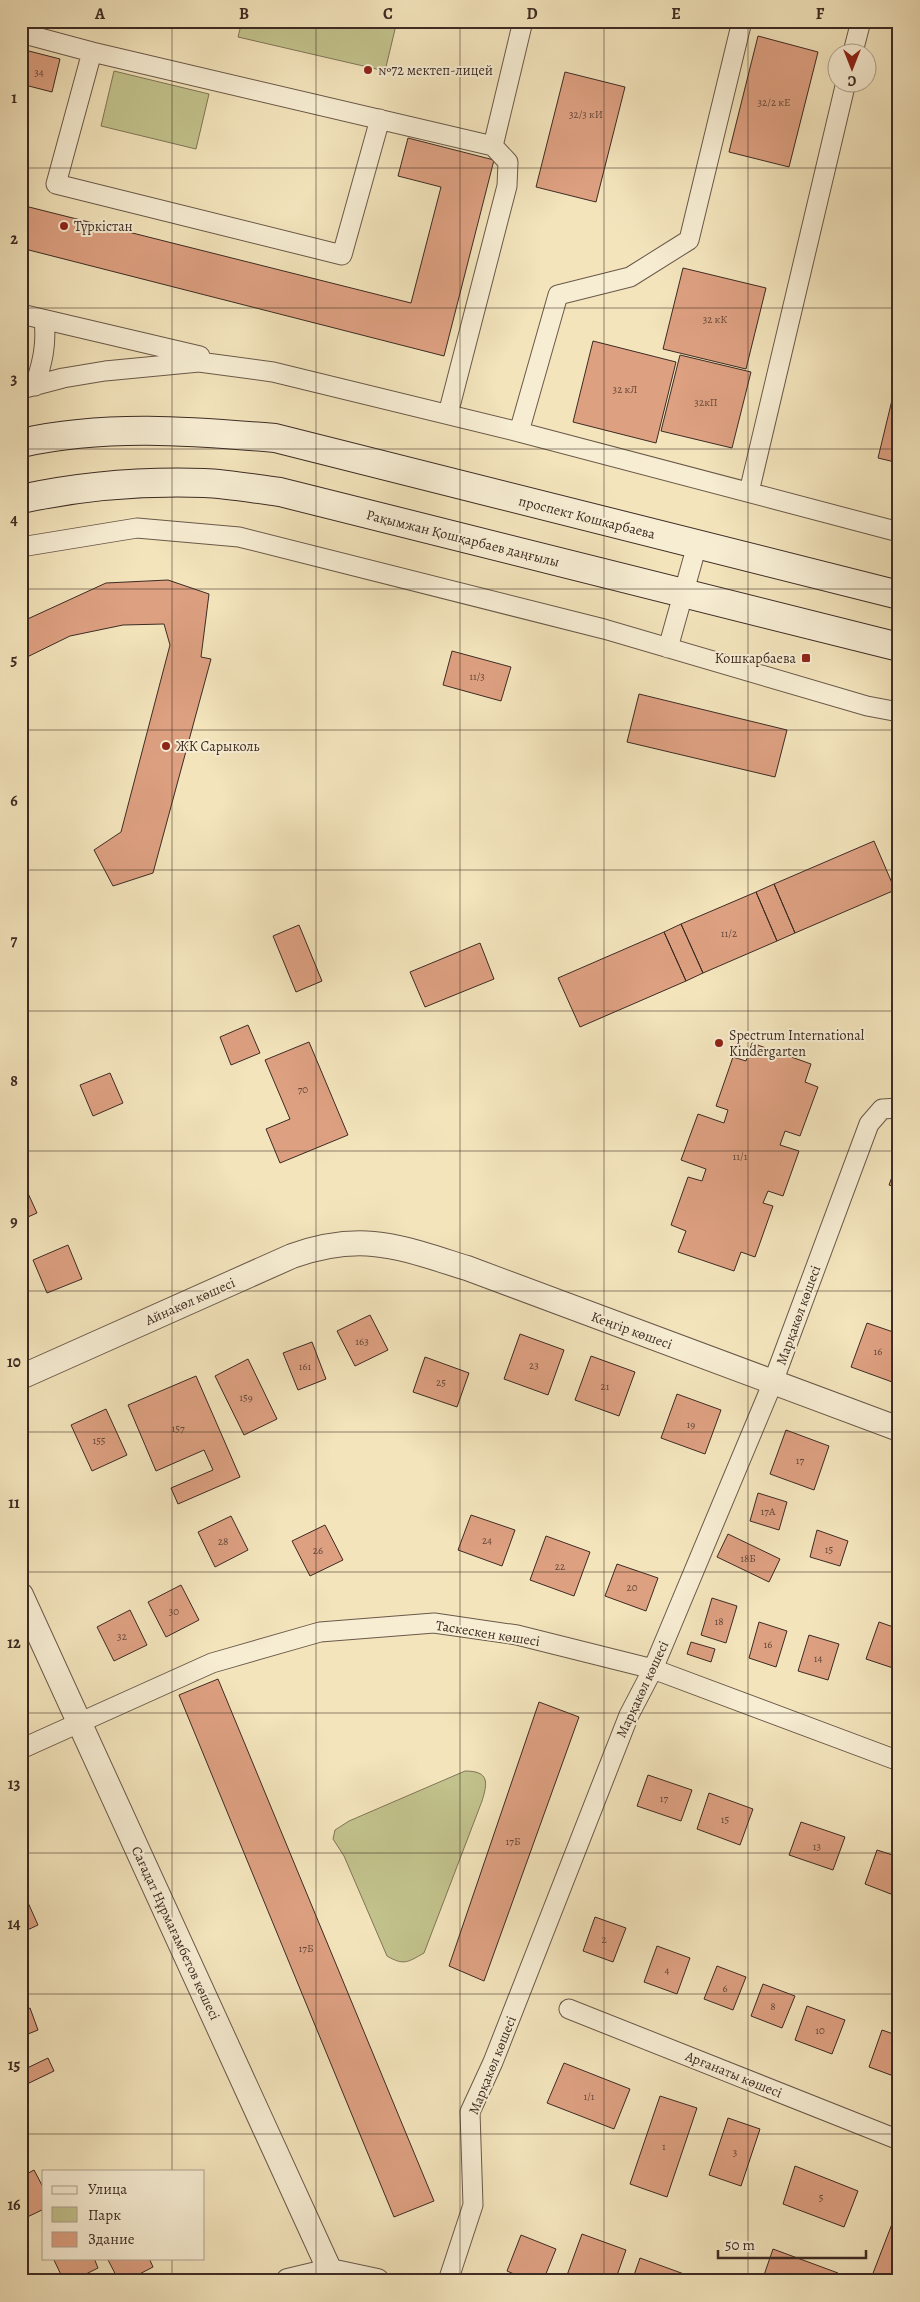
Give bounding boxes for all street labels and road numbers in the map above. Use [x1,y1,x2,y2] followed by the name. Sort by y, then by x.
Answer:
[517,491,658,544] street label: проспект Кошкарбаева
[364,505,561,572] street label: Рақымжан Қошқарбаев даңғылы
[772,1263,825,1368] street label: Марқакөл көшесі
[141,1273,238,1330] street label: Айнакөл көшесі
[589,1307,675,1354] street label: Кеңгір көшесі
[435,1616,541,1651] street label: Таскескен көшесі
[612,1638,673,1741] street label: Марқакөл көшесі
[127,1843,224,2023] street label: Сағадат Нұрмағамбетов көшесі
[464,2013,521,2117] street label: Марқакөл көшесі
[682,2046,785,2103] street label: Арғанаты көшесі

